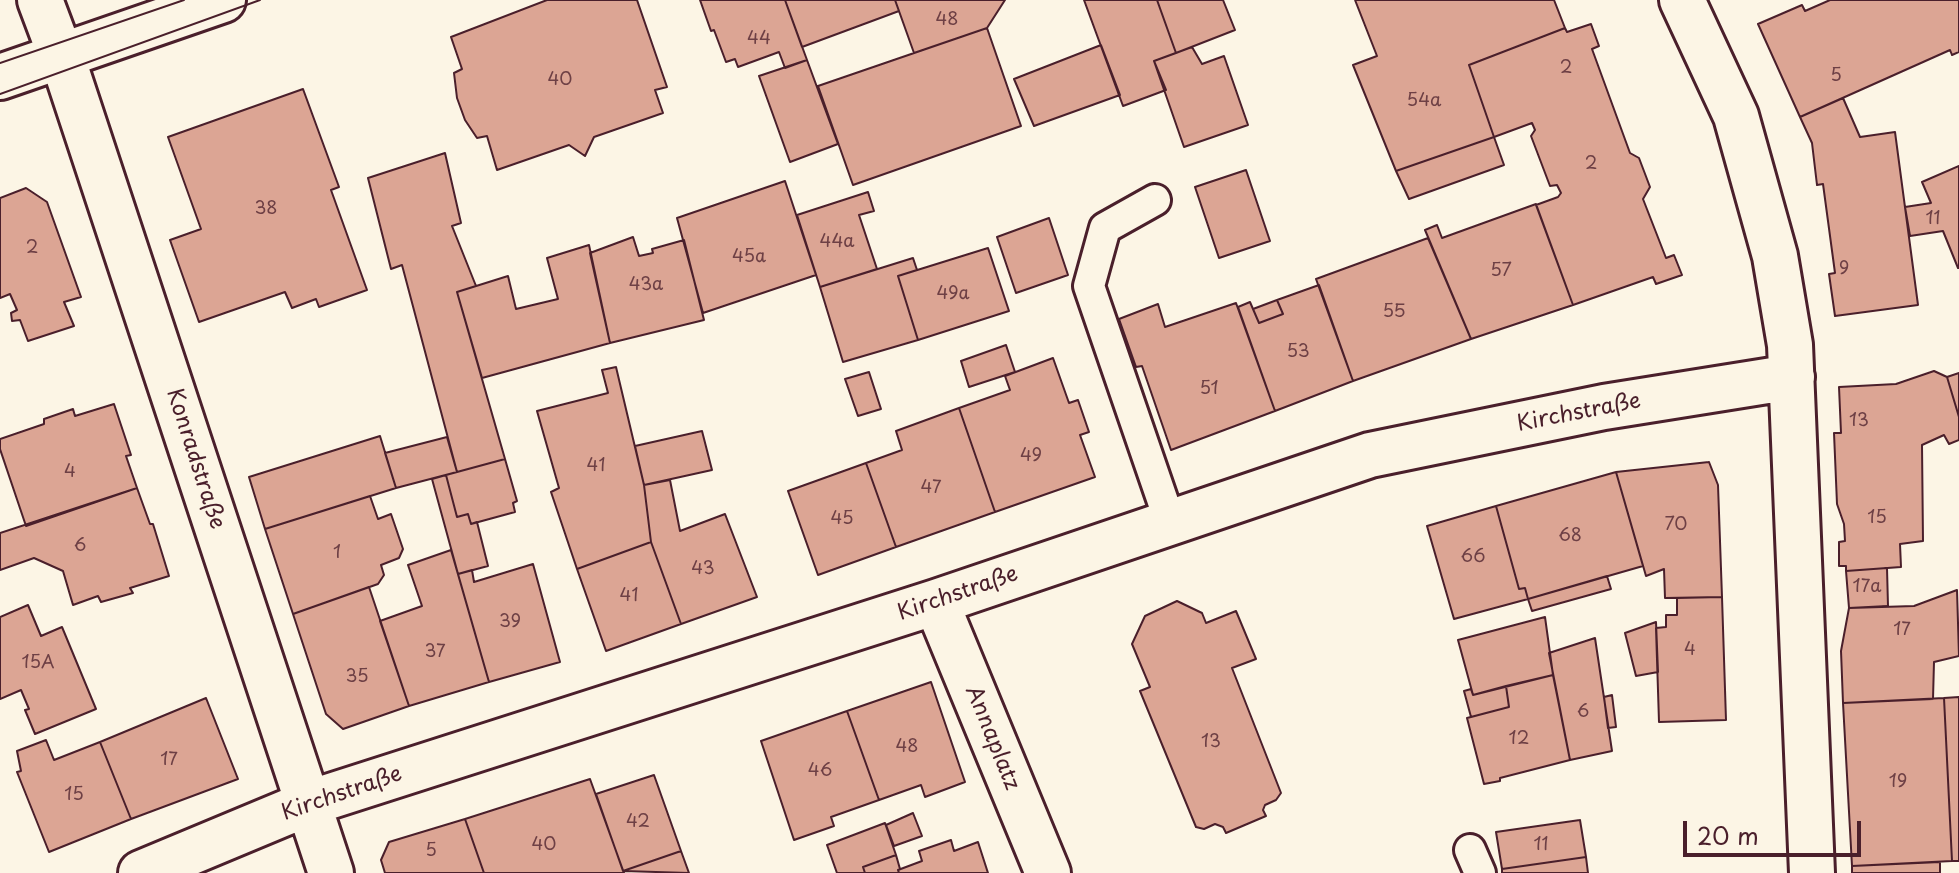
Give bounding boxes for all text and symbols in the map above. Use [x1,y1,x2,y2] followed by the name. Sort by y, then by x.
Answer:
[935,9,959,31] house number: 48
[747,28,771,50] house number: 44
[1560,57,1572,79] house number: 2
[1830,65,1842,87] house number: 5
[547,69,573,91] house number: 40
[1407,90,1441,112] house number: 54a
[1585,153,1597,175] house number: 2
[254,198,278,220] house number: 38
[1925,208,1941,230] house number: 11
[819,231,855,253] house number: 44a
[26,237,38,259] house number: 2
[732,246,766,268] house number: 45a
[1839,258,1849,280] house number: 9
[1490,260,1512,282] house number: 57
[629,274,663,296] house number: 43a
[936,283,970,305] house number: 49a
[1382,301,1406,323] house number: 55
[1286,341,1310,363] house number: 53
[1199,378,1219,400] house number: 51
[160,385,230,533] street label: Konradstraße
[1515,388,1643,438] street label: Kirchstraße
[1849,410,1869,432] house number: 13
[1020,445,1042,467] house number: 49
[587,455,605,477] house number: 41
[64,461,76,483] house number: 4
[920,477,942,499] house number: 47
[1867,507,1887,529] house number: 15
[831,508,853,530] house number: 45
[1665,514,1687,536] house number: 70
[1558,525,1582,547] house number: 68
[74,535,86,557] house number: 6
[333,542,341,564] house number: 1
[1461,546,1485,568] house number: 66
[691,558,715,580] house number: 43
[894,561,1022,627] street label: Kirchstraße
[1853,576,1881,598] house number: 17a
[620,585,638,607] house number: 41
[499,611,521,633] house number: 39
[1893,619,1911,641] house number: 17
[1684,639,1696,661] house number: 4
[424,641,446,663] house number: 37
[21,652,55,674] house number: 15A
[345,666,369,688] house number: 35
[959,682,1025,794] street label: Annaplatz
[1577,701,1589,723] house number: 6
[1509,728,1529,750] house number: 12
[1201,731,1221,753] house number: 13
[895,736,919,758] house number: 48
[160,749,178,771] house number: 17
[808,760,832,782] house number: 46
[278,761,406,827] street label: Kirchstraße
[1889,771,1907,793] house number: 19
[64,784,84,806] house number: 15
[1687,805,1865,855] scale bar
[626,811,650,833] house number: 42
[1697,817,1759,853] text: 20 m
[531,834,557,856] house number: 40
[1533,834,1549,856] house number: 11
[425,840,437,862] house number: 5

